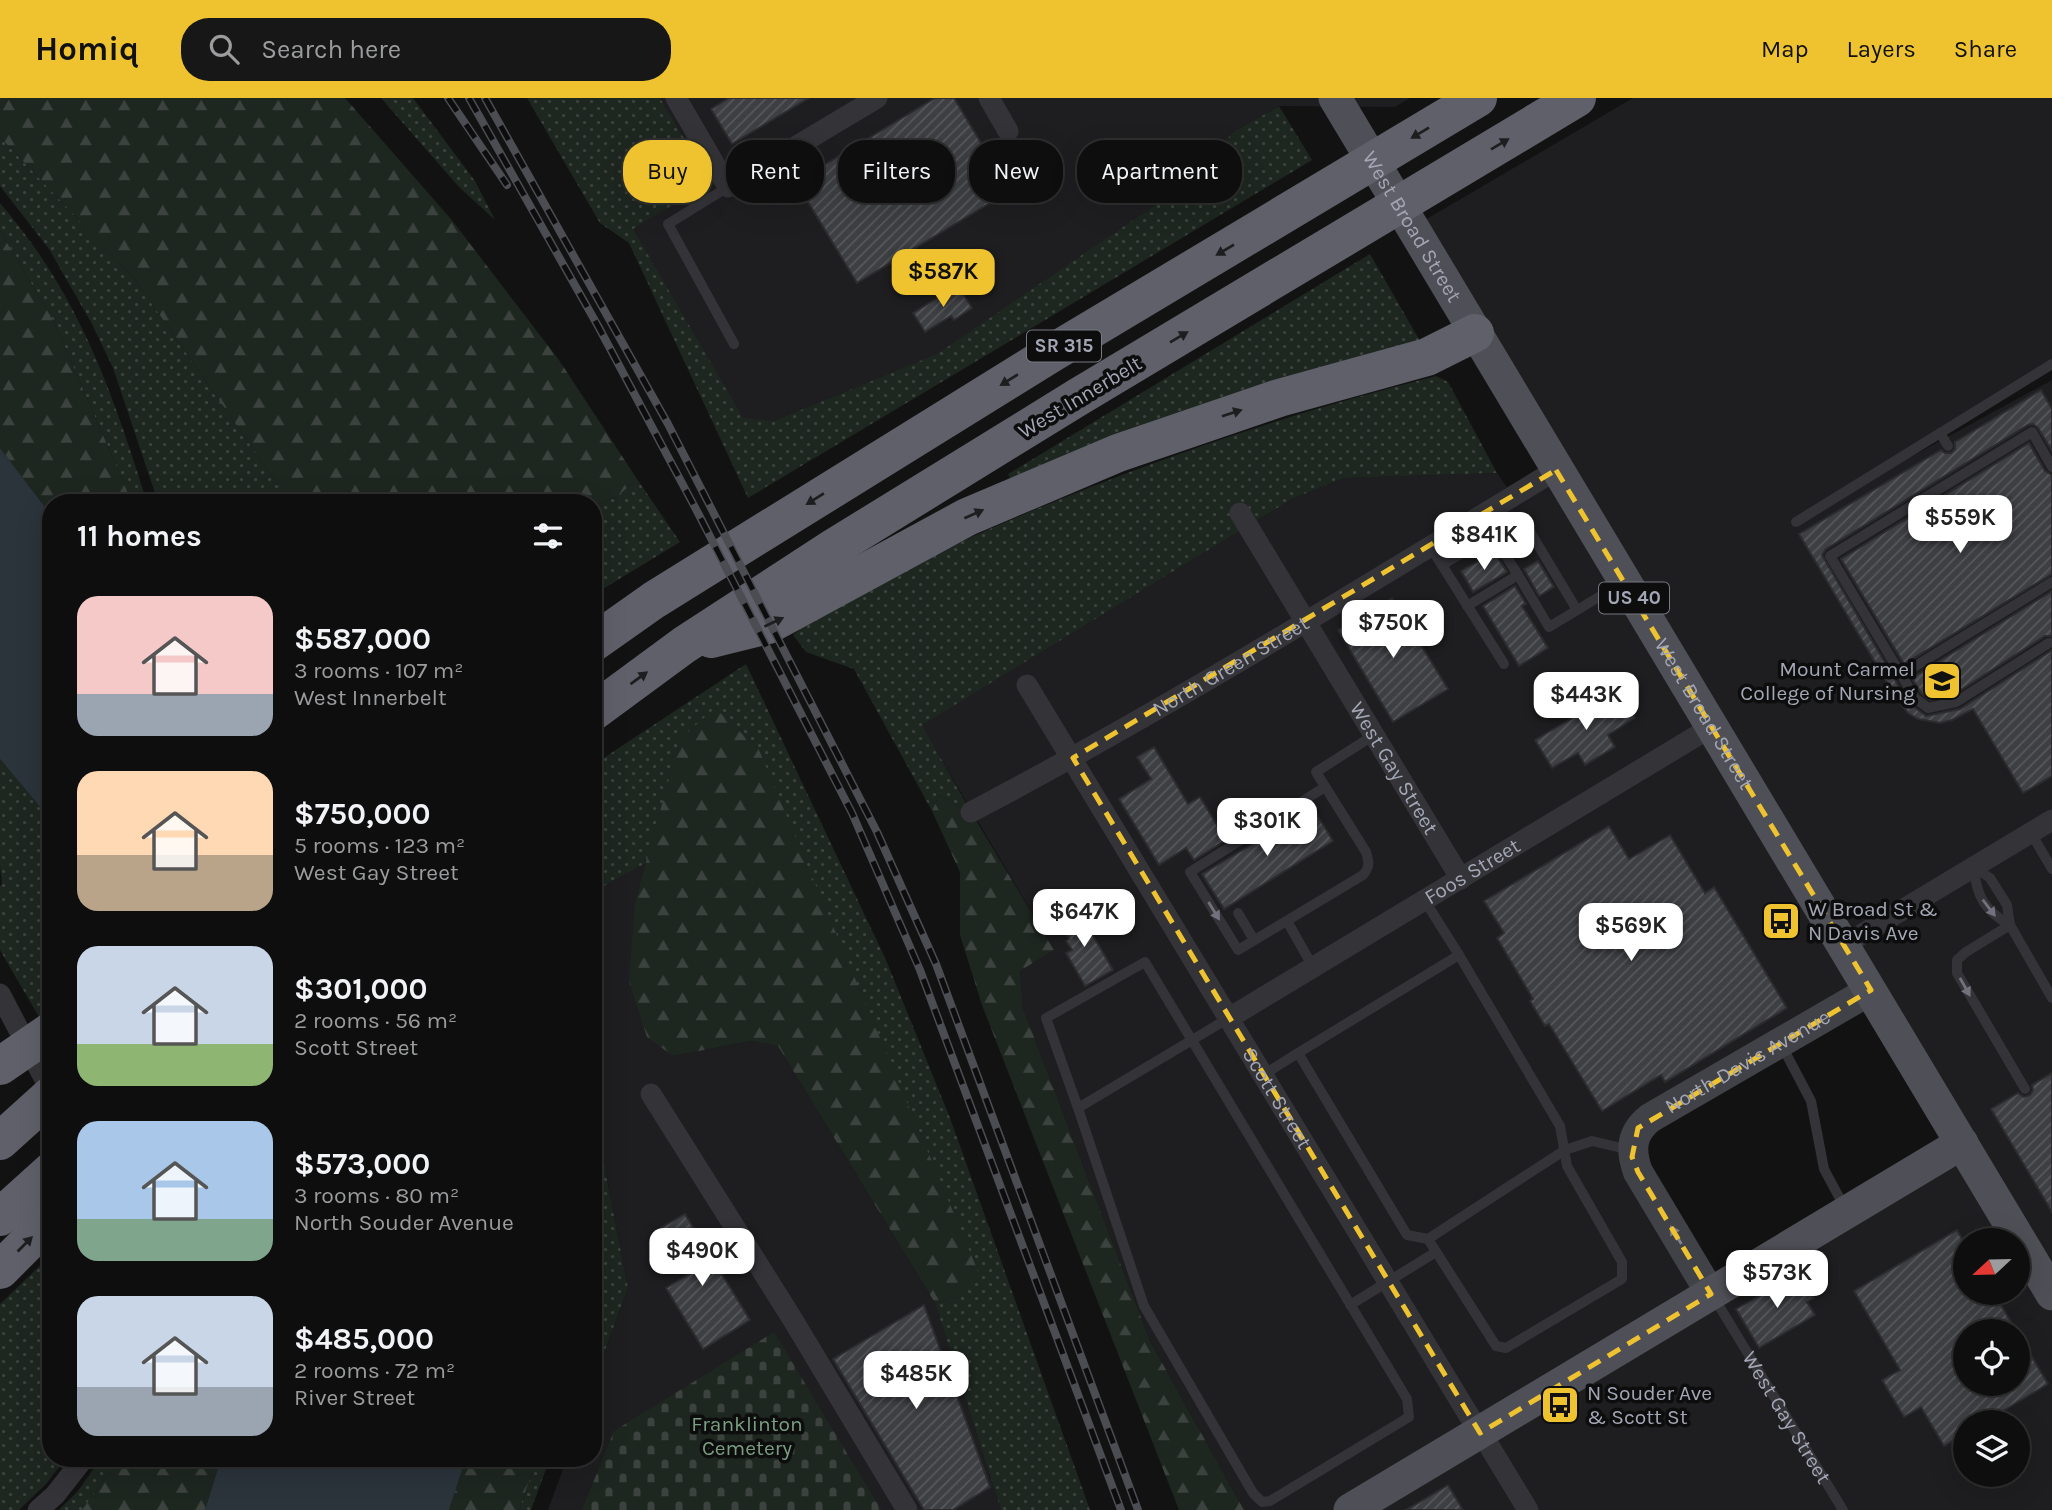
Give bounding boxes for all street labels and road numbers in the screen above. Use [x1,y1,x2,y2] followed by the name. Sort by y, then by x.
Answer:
[1358,147,1467,307] street label: West Broad Street
[1027,330,1101,362] road number: SR 315
[1014,351,1146,443] street label: West Innerbelt
[1599,583,1669,614] road number: US 40
[1148,611,1313,721] street label: North Green Street
[1650,634,1759,794] street label: West Broad Street
[1345,698,1443,839] street label: West Gay Street
[1420,833,1524,909] street label: Foos Street
[1661,1004,1834,1119] street label: North Davis Avenue
[1237,1043,1317,1153] street label: Scott Street
[1737,1347,1836,1488] street label: West Gay Street

